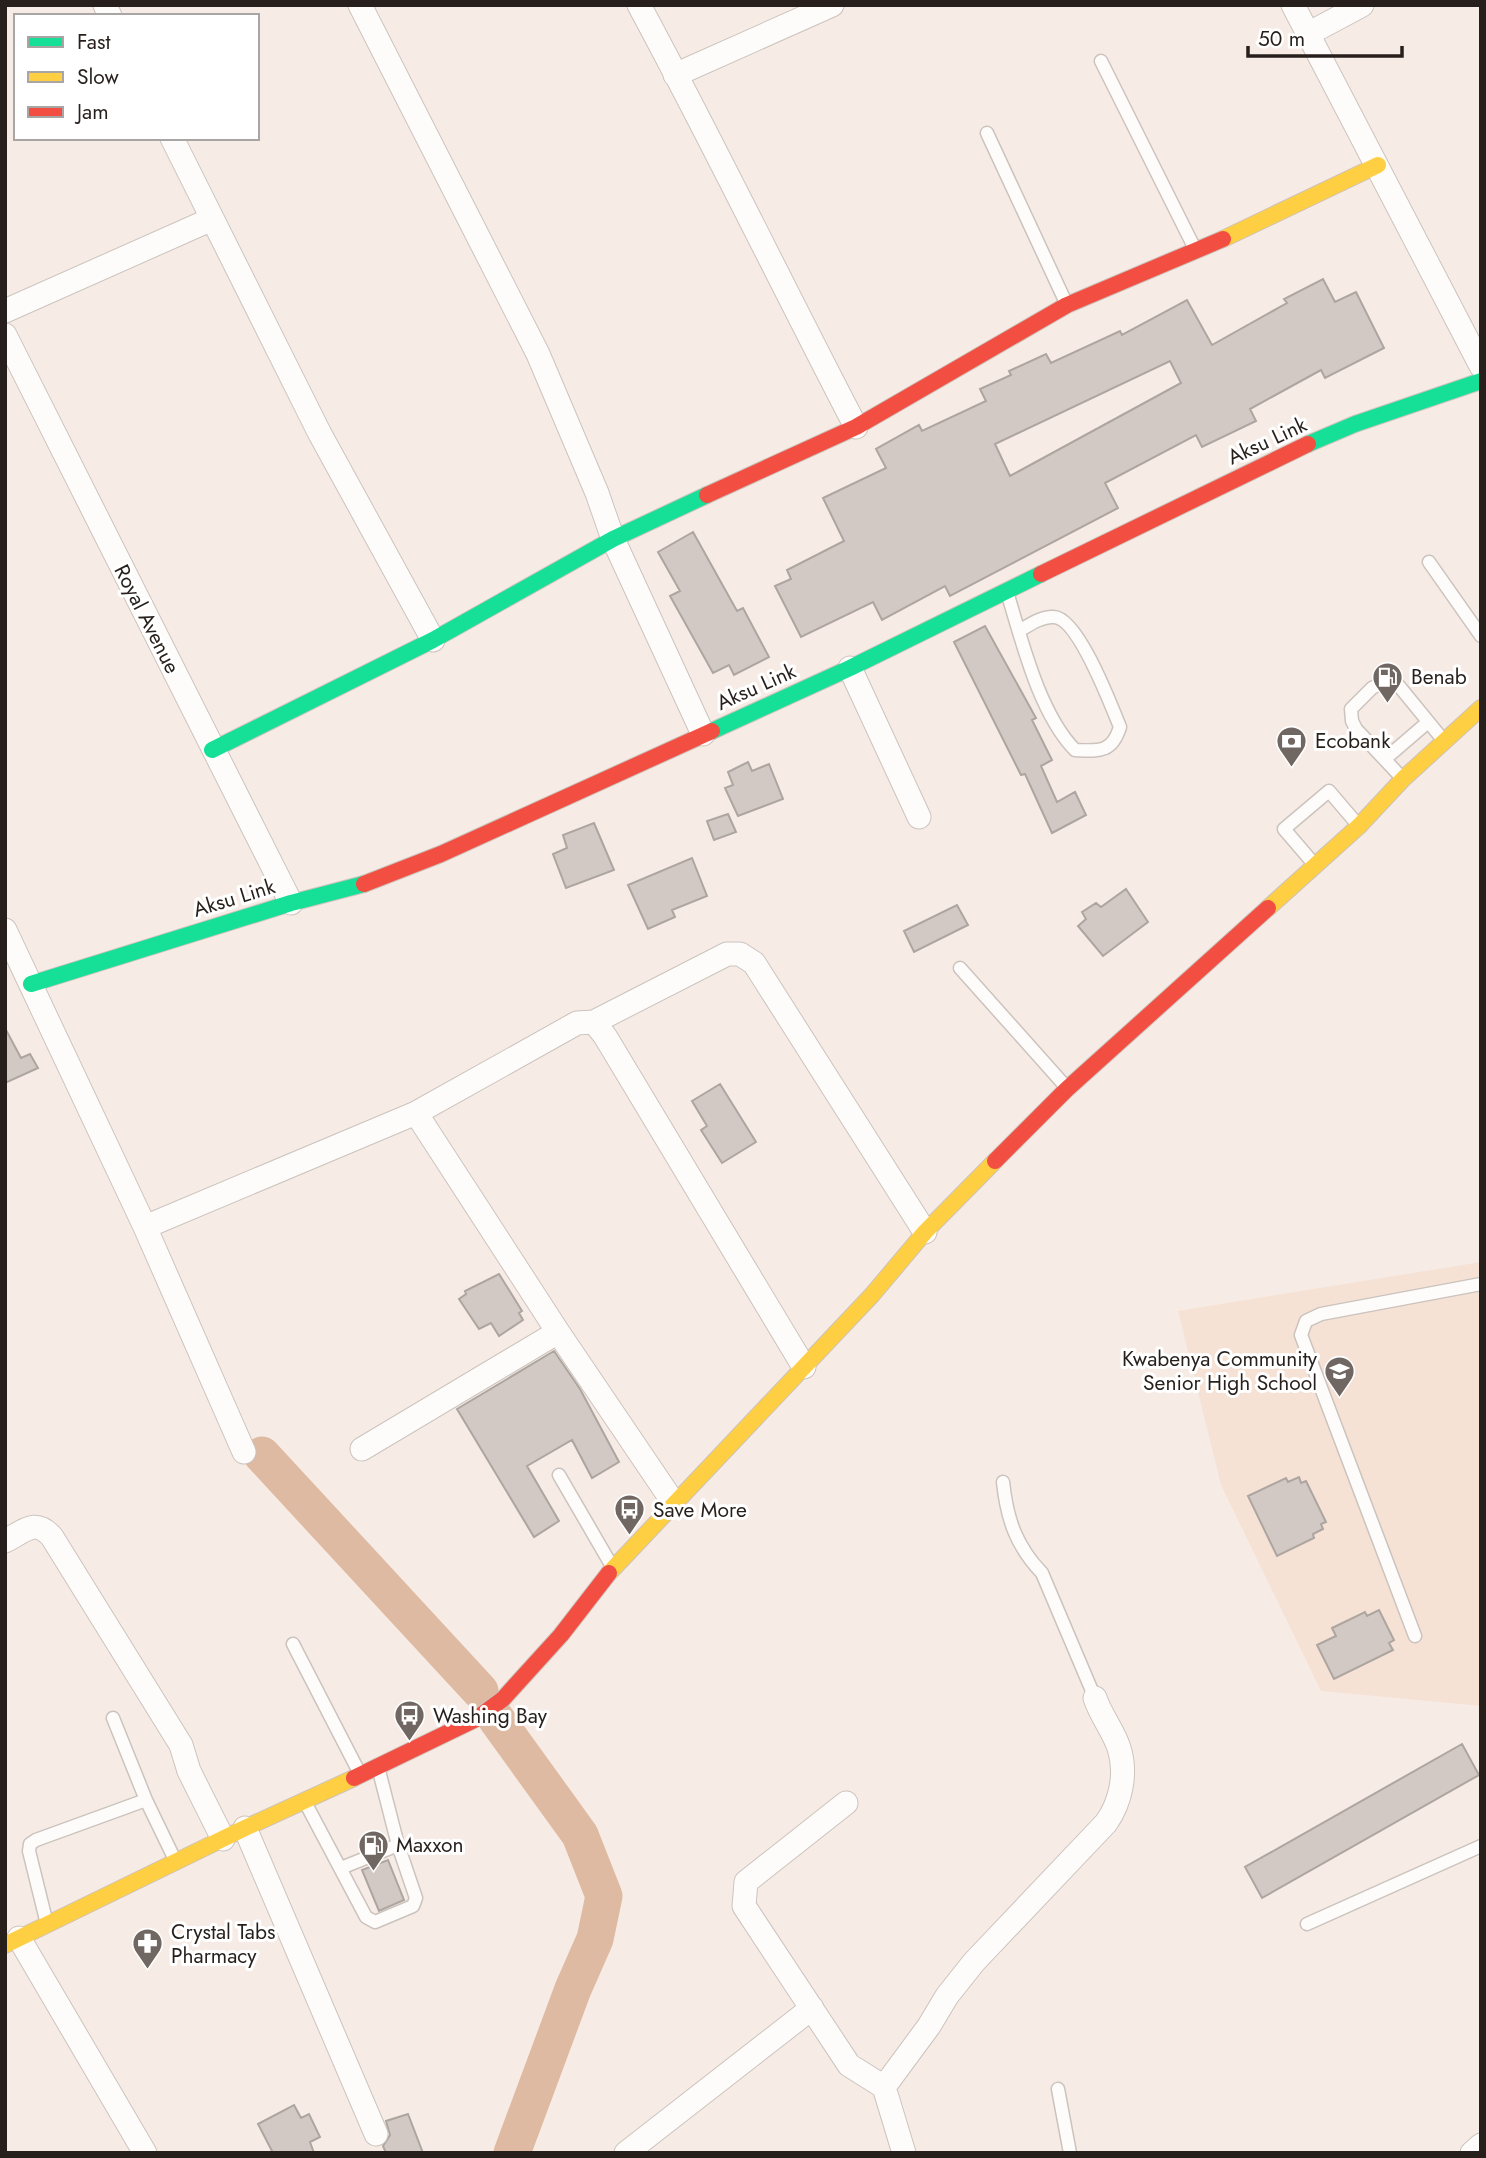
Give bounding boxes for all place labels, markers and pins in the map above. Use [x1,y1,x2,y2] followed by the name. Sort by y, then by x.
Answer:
[1371,660,1405,704] fuel station icon: Benab
[1411,662,1467,692] place label: Benab
[1275,724,1309,768] bank icon: Ecobank
[1315,726,1391,756] place label: Ecobank
[1122,1344,1318,1398] place label: Kwabenya Community Senior High School
[1323,1354,1357,1398] school or university icon: Kwabenya Community Senior High School
[613,1493,647,1537] bus stop icon: Save More
[653,1495,747,1525] place label: Save More
[393,1699,427,1743] bus stop icon: Washing Bay
[433,1701,548,1731] place label: Washing Bay
[356,1828,390,1872] fuel station icon: Maxxon
[396,1830,464,1860] place label: Maxxon
[171,1917,275,1971] place label: Crystal Tabs Pharmacy
[131,1927,165,1971] pharmacy icon: Crystal Tabs Pharmacy

